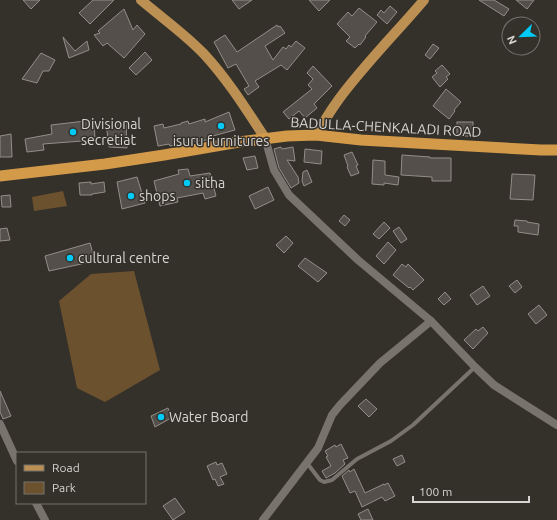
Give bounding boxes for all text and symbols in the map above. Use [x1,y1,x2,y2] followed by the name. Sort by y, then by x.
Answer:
[501,16,541,56] north arrow
[505,34,519,46] text: N
[290,114,482,140] street label: BADULLA-CHENKALADI ROAD
[81,116,141,148] place label: Divisional secretiat
[216,121,226,131] marker: isuru furnitures
[68,127,78,137] marker: Divisional secretiat
[173,133,269,149] place label: isuru furnitures
[195,175,225,191] place label: sitha
[182,178,192,188] marker: sitha
[139,188,176,204] place label: shops
[126,191,136,201] marker: shops
[78,250,170,266] place label: cultural centre
[65,253,75,263] marker: cultural centre
[169,409,248,425] place label: Water Board
[156,412,166,422] marker: Water Board
[16,452,146,504] legend
[52,461,80,474] text: Road
[413,478,529,504] scale bar
[52,481,76,494] text: Park
[419,485,452,498] text: 100 m

